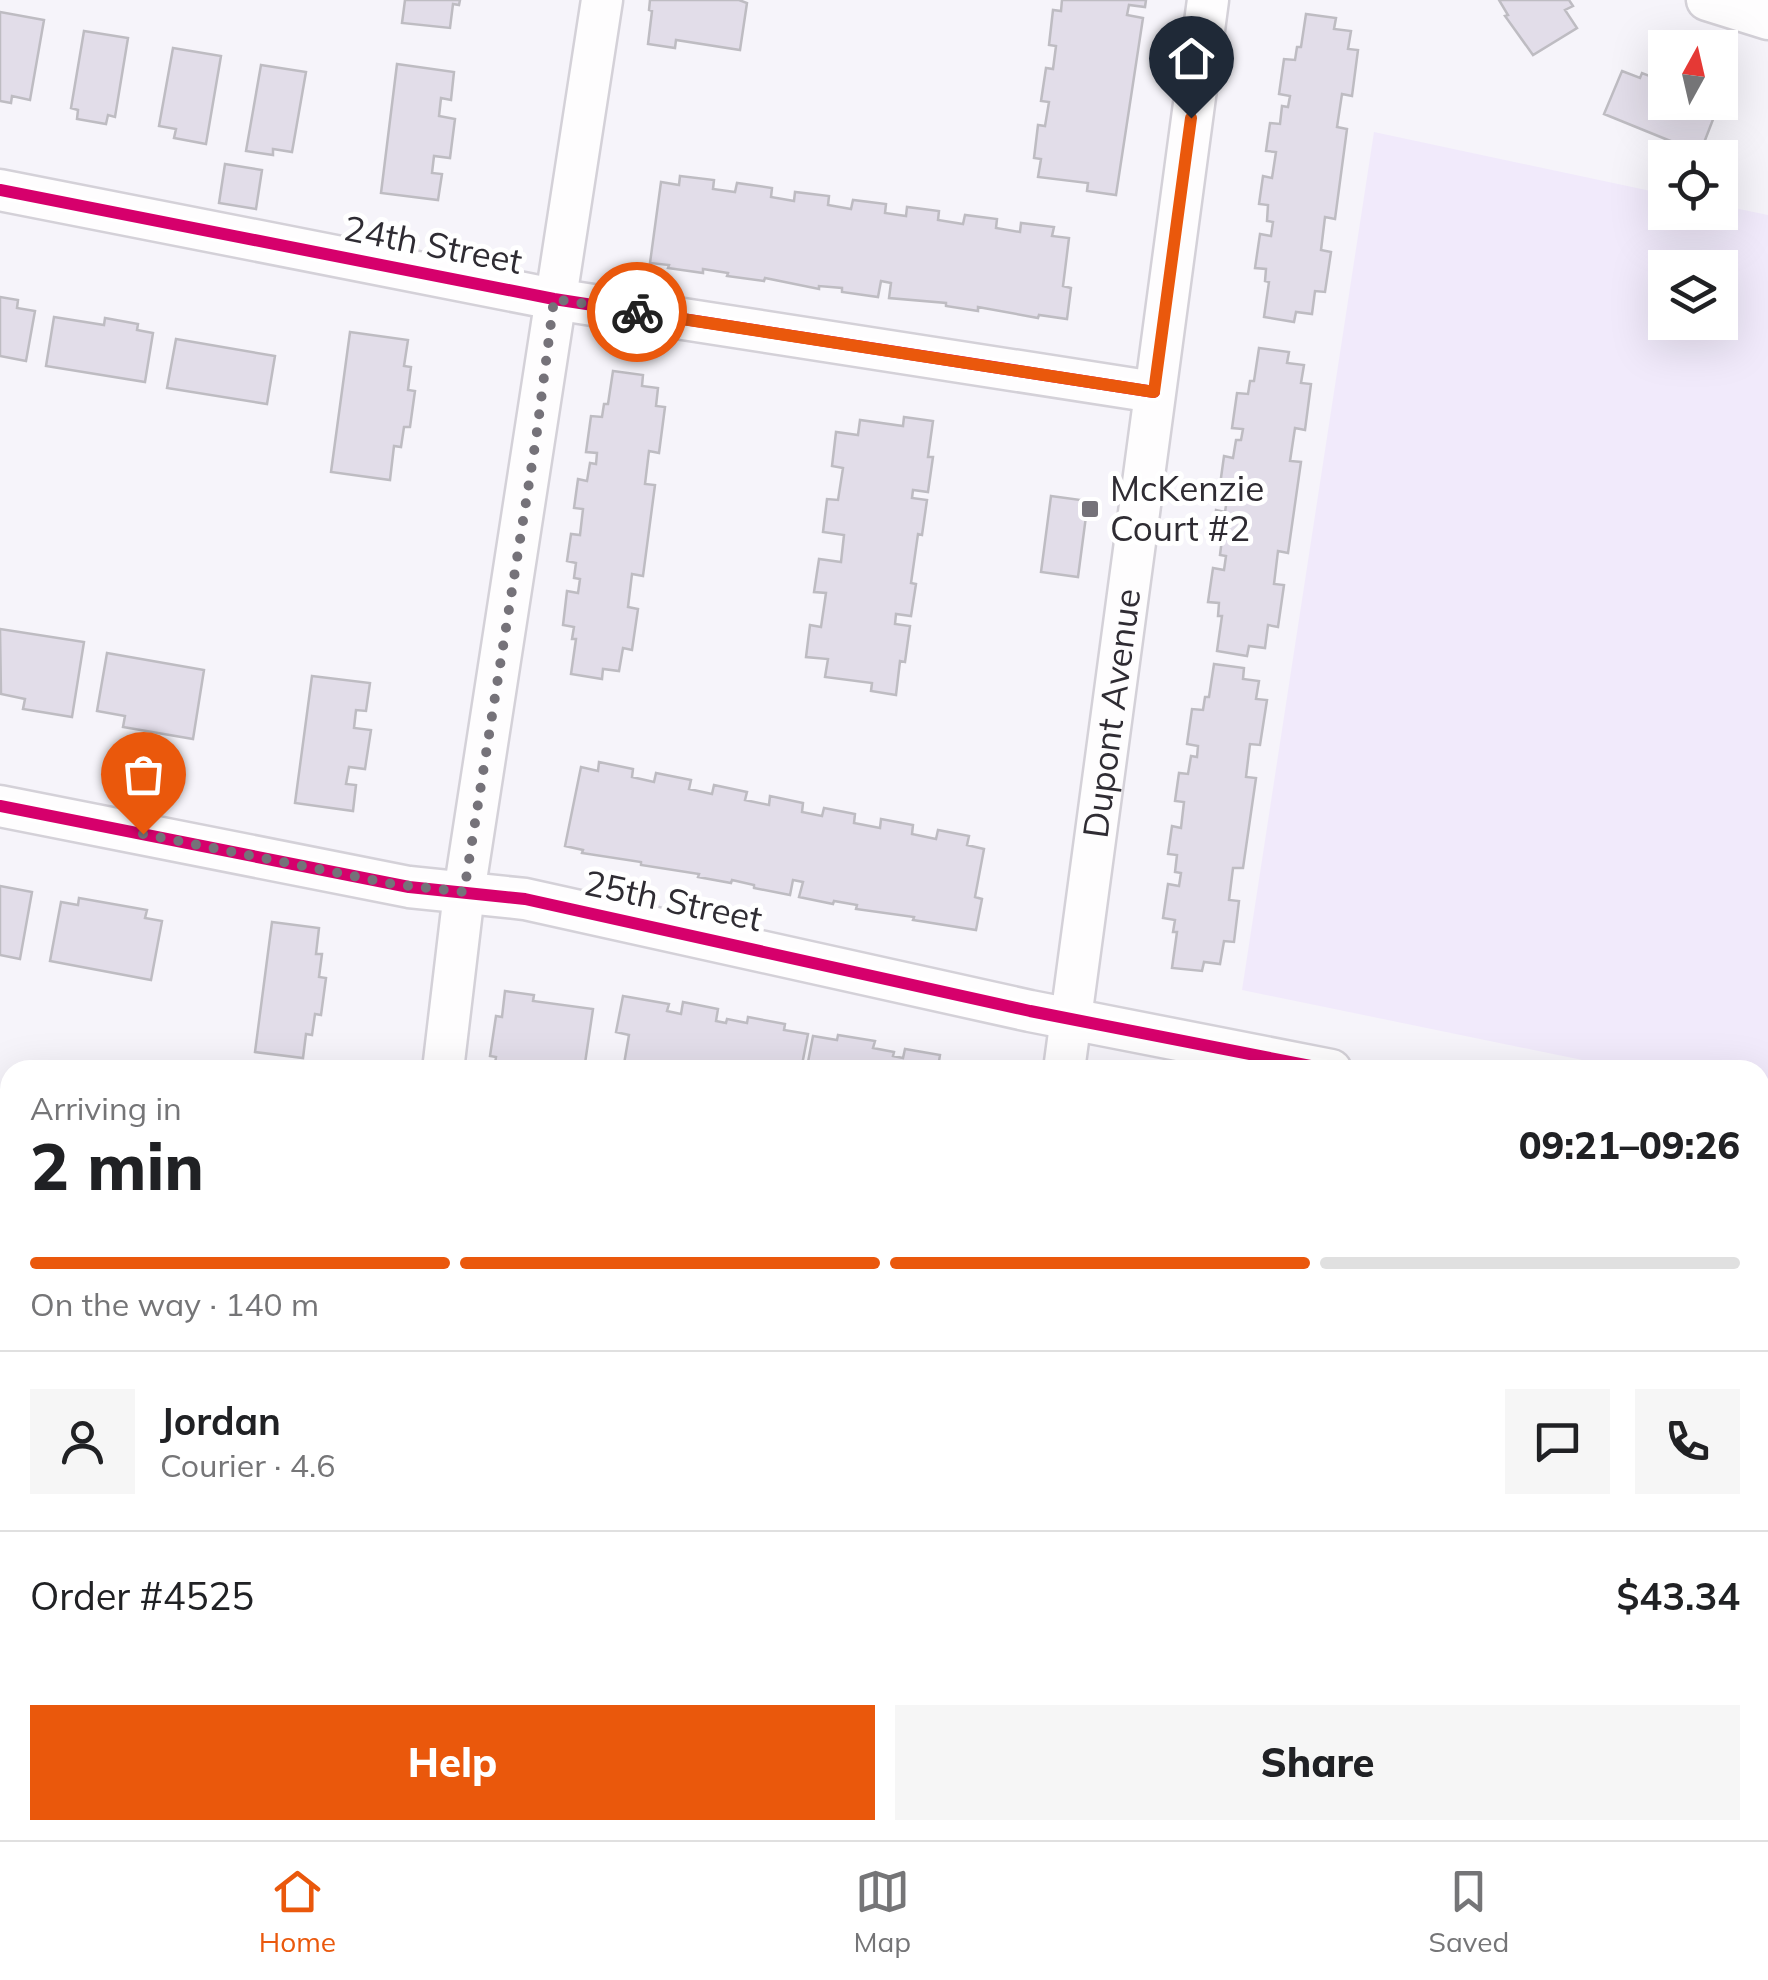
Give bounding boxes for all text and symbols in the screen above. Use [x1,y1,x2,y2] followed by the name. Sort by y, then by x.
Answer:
[1149,16,1234,119] pin
[1648,30,1738,120] north arrow
[1648,30,1738,340] map controls
[1164,31,1219,86] icon: home
[1648,140,1738,230] button: locate
[340,205,526,283] street label: 24th Street
[1648,250,1738,340] button: layers
[587,262,687,362] courier
[610,285,665,340] icon: bike
[1110,466,1264,550] place label: McKenzie Court #2
[1079,498,1101,520] marker: McKenzie Court #2
[1072,586,1150,841] street label: Dupont Avenue
[101,732,186,835] pin
[116,747,171,802] icon: bag
[580,860,766,940] street label: 25th Street
[30,1088,182,1128] text: Arriving in
[1519,1121,1740,1169] text: 09:21–09:26
[30,1125,204,1206] text: 2 min
[30,1284,319,1324] text: On the way · 140 m
[30,1389,135,1494] button: person
[1505,1389,1610,1494] button: chat
[1635,1389,1740,1494] button: phone
[160,1397,281,1445] text: Jordan
[160,1445,336,1485] text: Courier · 4.6
[30,1572,254,1620] text: Order #4525
[1617,1572,1740,1620] text: $43.34
[30,1705,875,1820] button: Help
[895,1705,1740,1820] button: Share
[259,1864,336,1959] tab: Home
[853,1864,911,1959] tab: Map
[1428,1864,1509,1959] tab: Saved

